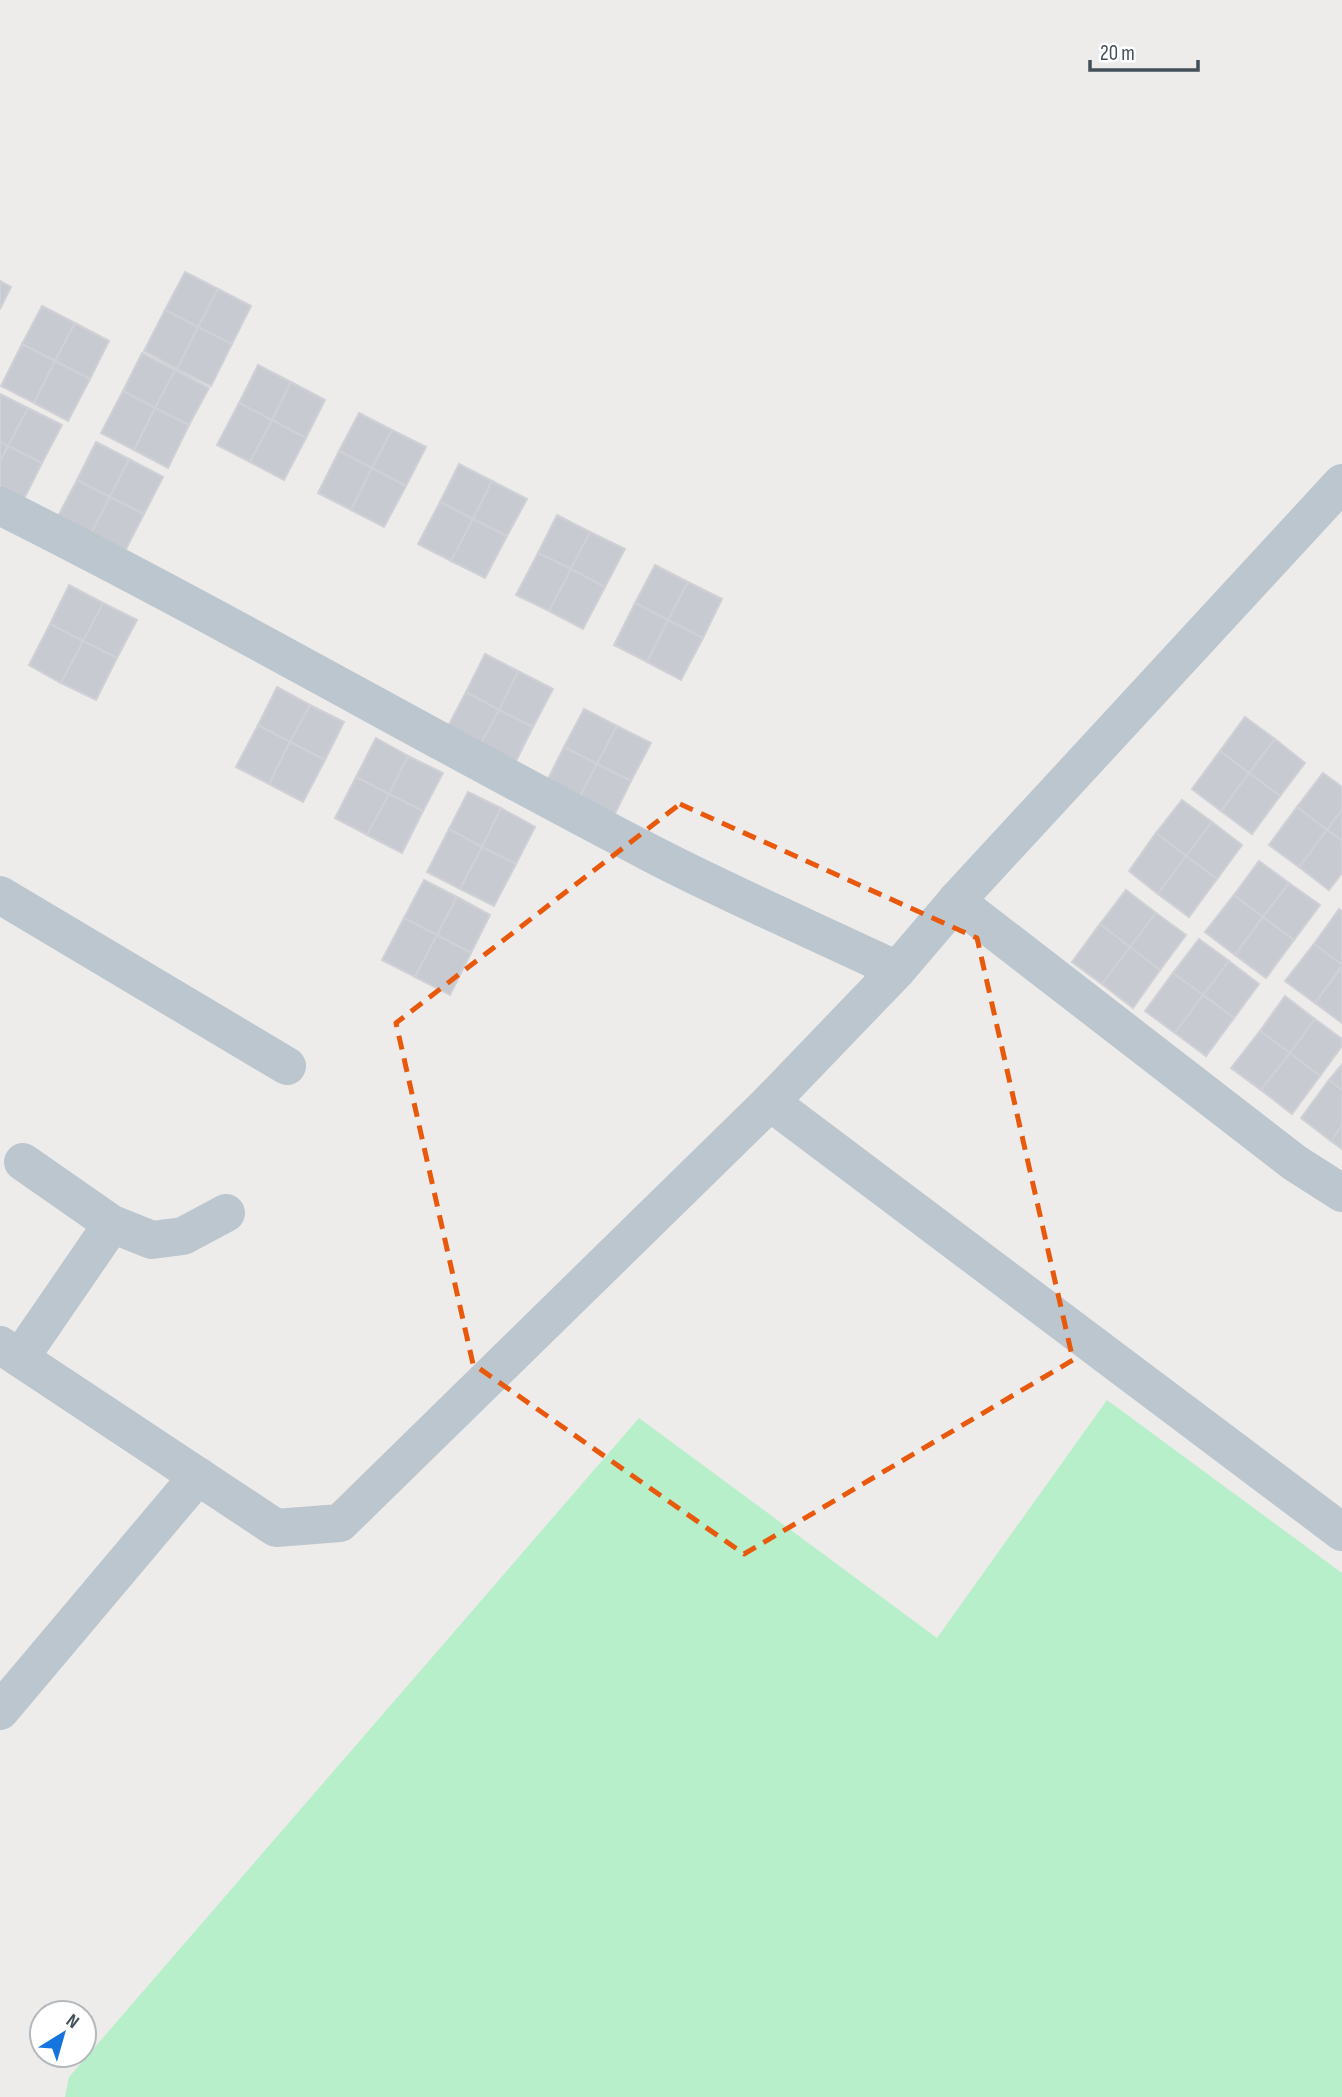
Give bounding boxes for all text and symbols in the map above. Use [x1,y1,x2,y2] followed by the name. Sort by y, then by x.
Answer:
[1090,28,1198,72] scale bar
[1100,41,1135,66] text: 20 m
[28,1999,98,2069] north arrow
[61,2009,83,2034] text: N

